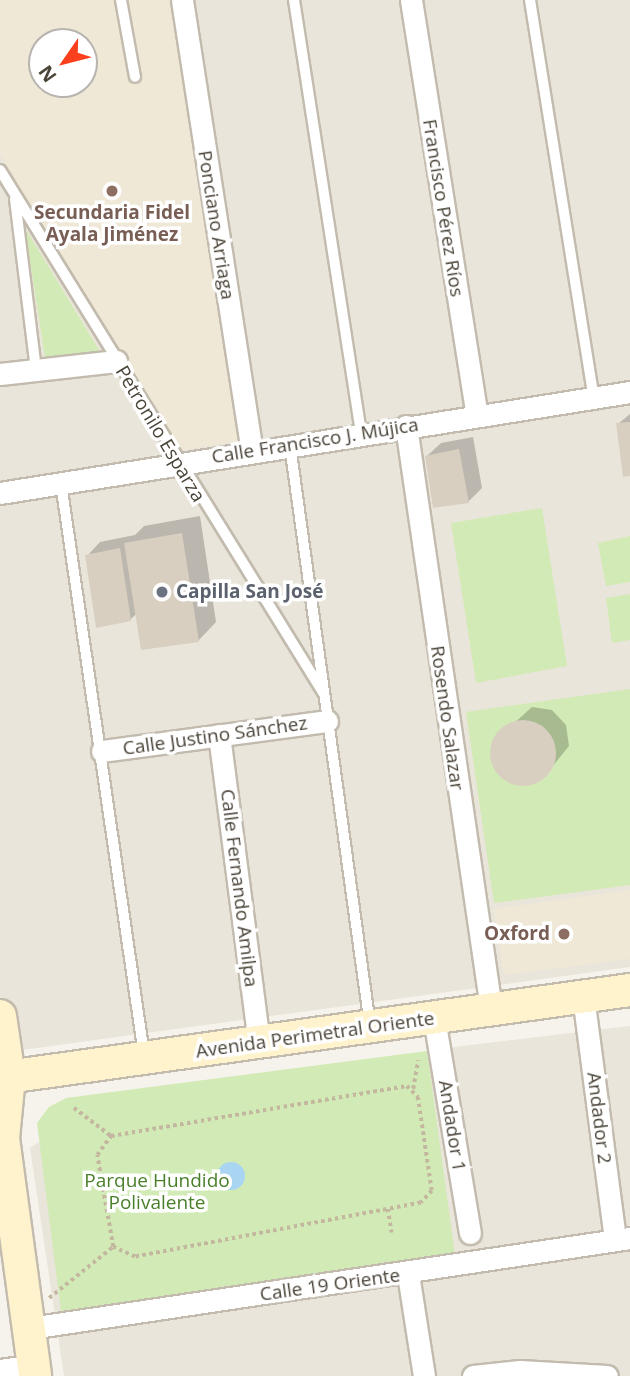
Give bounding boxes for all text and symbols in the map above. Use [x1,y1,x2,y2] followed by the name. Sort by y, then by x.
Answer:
[28,28,98,98] north arrow
[32,60,63,88] text: N
[418,118,468,298] street label: Francisco Pérez Ríos
[193,149,239,301] street label: Ponciano Arriaga
[104,183,120,199] marker: Secundaria Fidel Ayala Jiménez
[34,202,190,246] place label: Secundaria Fidel Ayala Jiménez
[110,362,210,506] street label: Petronilo Esparza
[210,413,420,469] street label: Calle Francisco J. Mújica
[176,581,324,603] place label: Capilla San José
[154,584,170,600] marker: Capilla San José
[426,644,468,792] street label: Rosendo Salazar
[121,712,309,760] street label: Calle Justino Sánchez
[216,788,262,988] street label: Calle Fernando Amilpa
[484,923,550,945] place label: Oxford
[556,926,572,942] marker: Oxford
[194,1007,436,1063] street label: Avenida Perimetral Oriente
[582,1071,616,1165] street label: Andador 2
[434,1079,470,1173] street label: Andador 1
[84,1170,230,1214] park label: Parque Hundido Polivalente
[258,1264,402,1306] street label: Calle 19 Oriente

